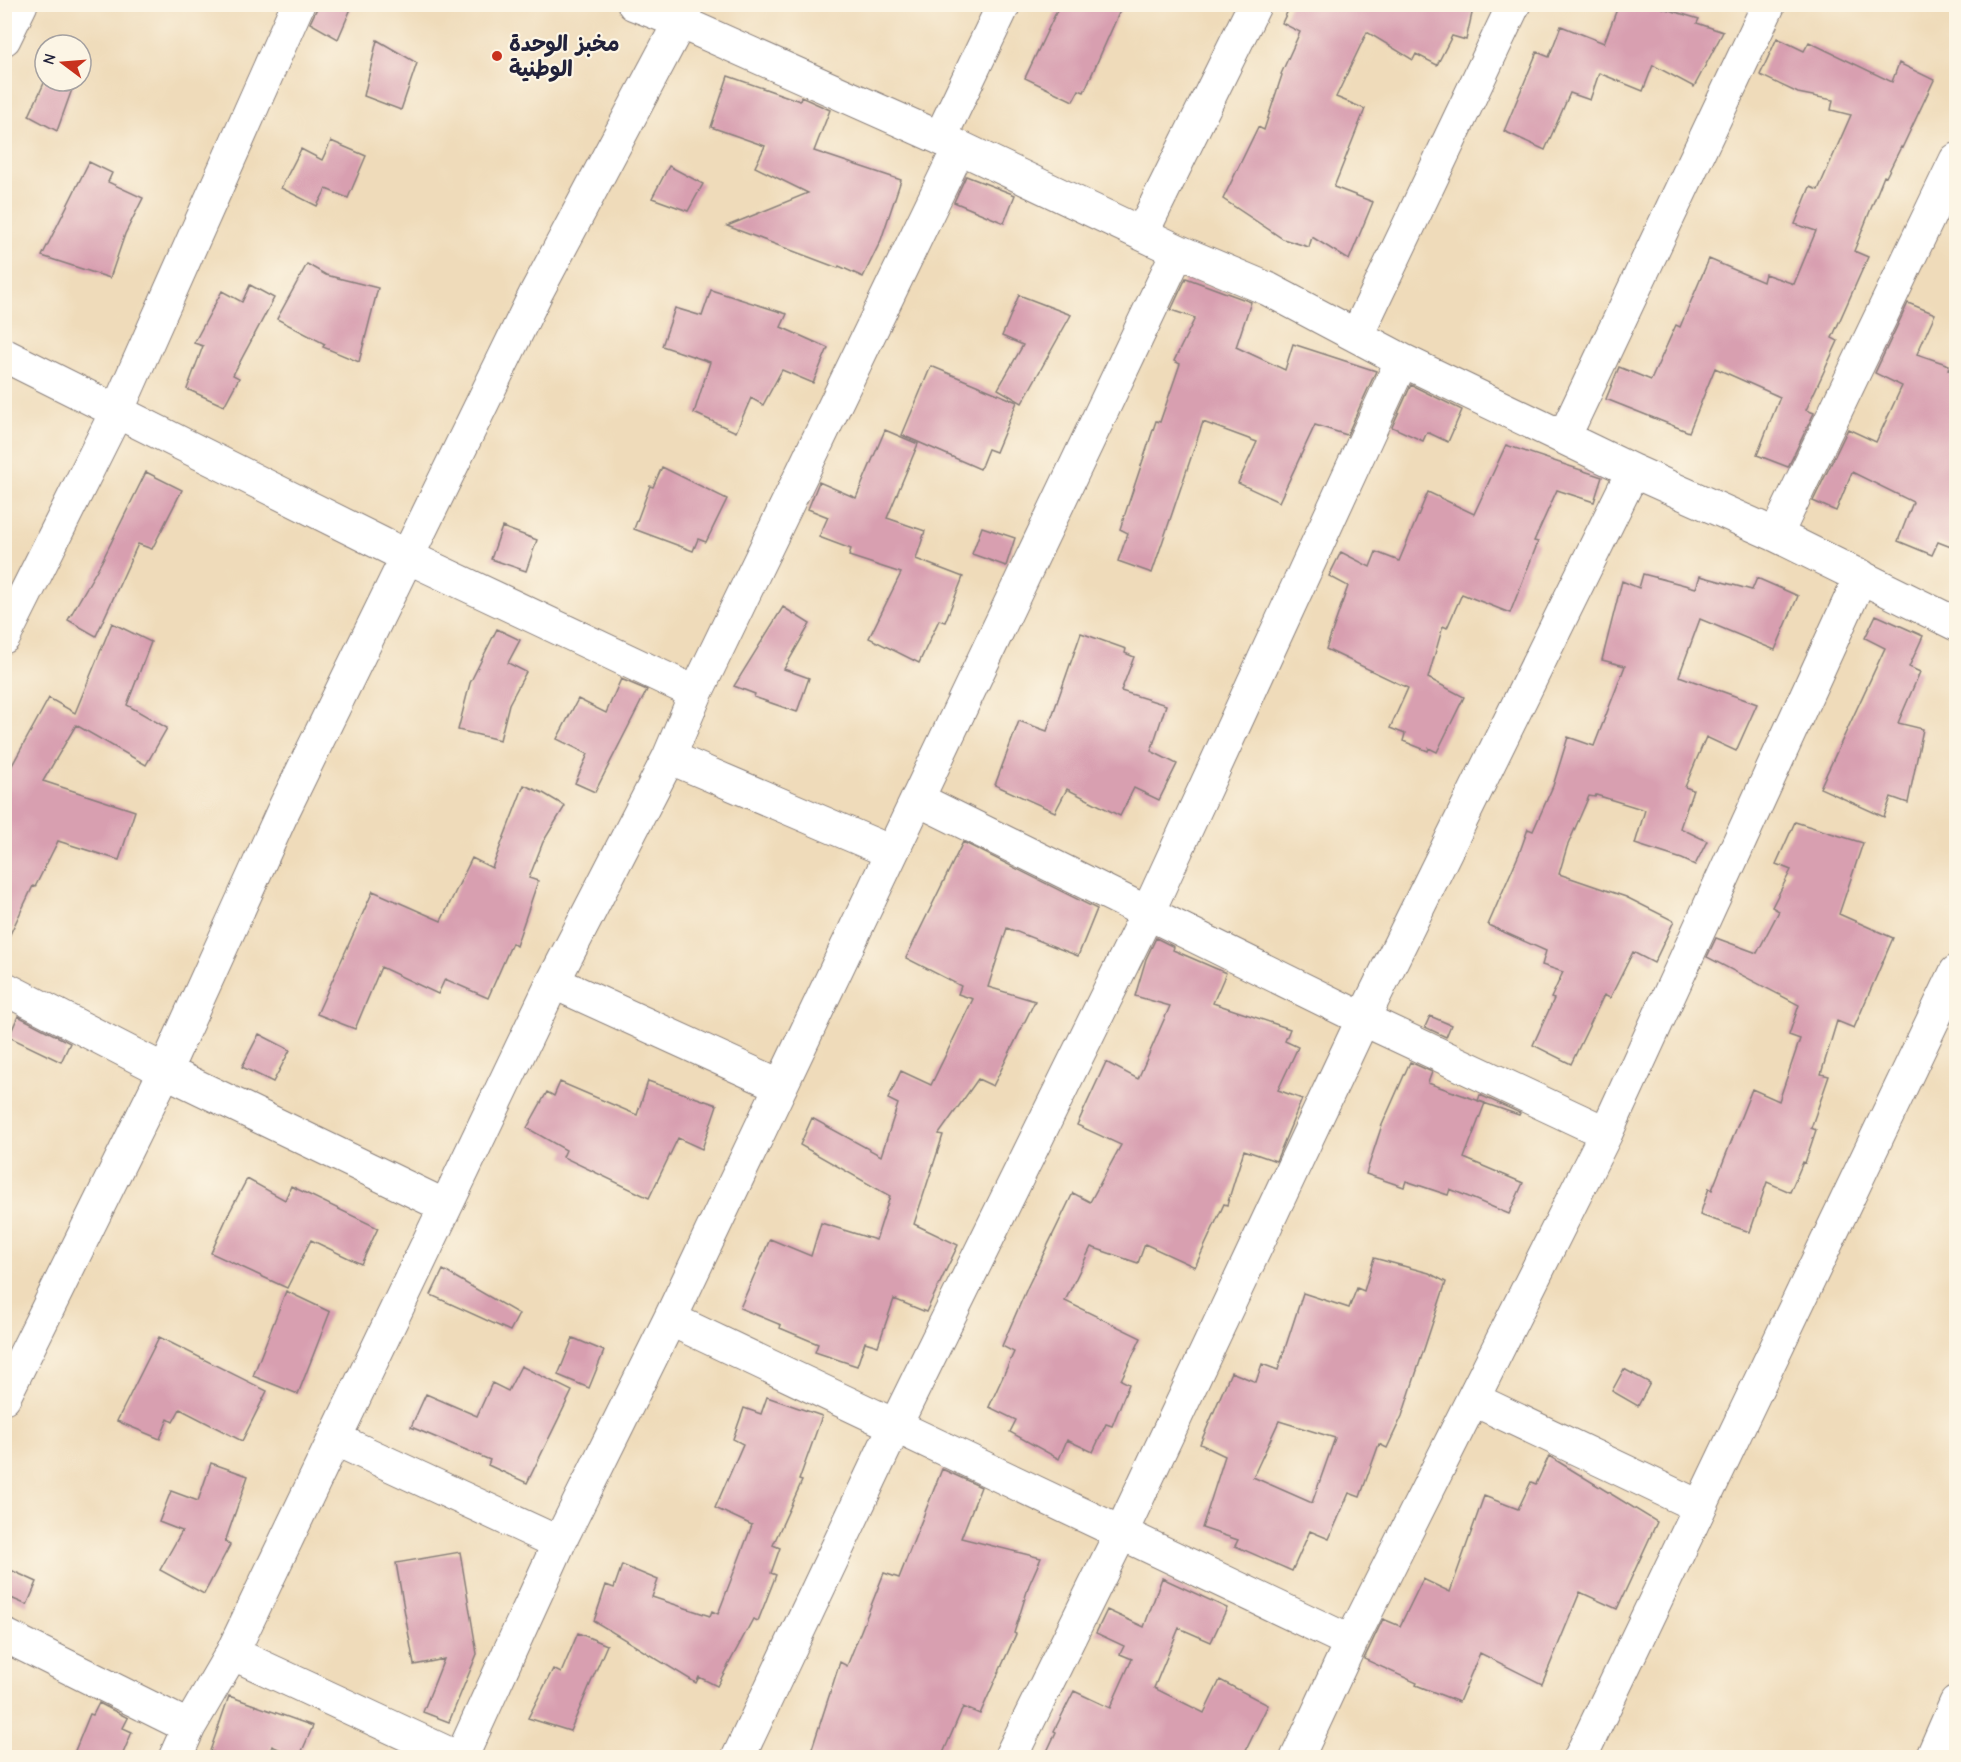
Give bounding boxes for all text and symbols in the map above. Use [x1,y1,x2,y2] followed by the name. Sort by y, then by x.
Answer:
[509,31,619,82] place label: مخبز الوحدة الوطنية
[33,33,93,93] north arrow
[490,49,504,63] marker: مخبز الوحدة الوطنية
[39,52,60,67] text: N

